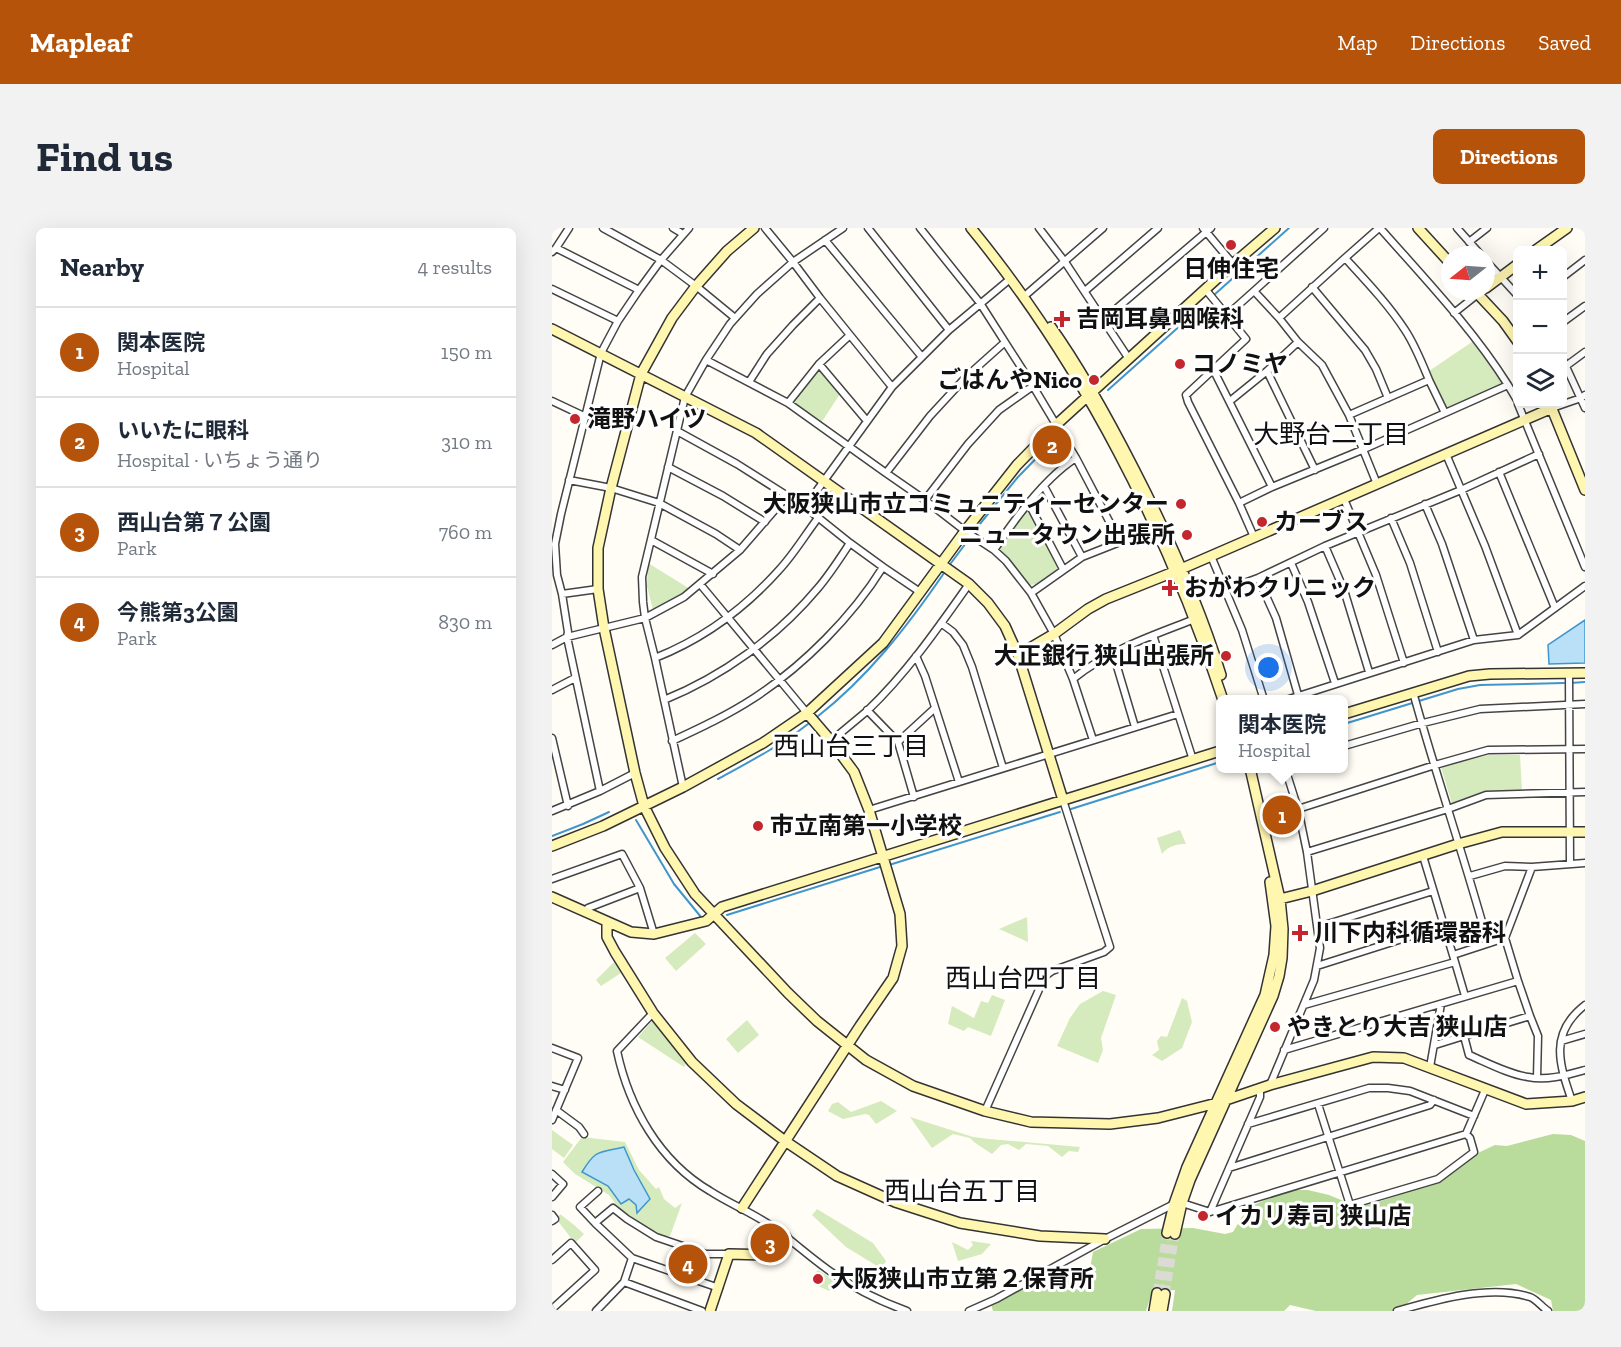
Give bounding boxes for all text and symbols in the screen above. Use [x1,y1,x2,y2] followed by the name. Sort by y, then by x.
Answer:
[30,26,130,59] text: Mapleaf
[1338,30,1378,55] text: Map
[1411,30,1505,55] text: Directions
[1538,30,1591,55] text: Saved
[1433,129,1585,184] button: Directions
[36,131,173,182] text: Find us
[1224,238,1238,252] marker: 日伸住宅
[1441,246,1495,300] north arrow
[1513,246,1567,408] map controls
[1513,246,1567,300] button: +
[60,251,144,283] text: Nearby
[1183,254,1279,283] place label: 日伸住宅
[417,255,492,279] text: 4 results
[1513,300,1567,354] button: −
[1076,304,1244,333] place label: 吉岡耳鼻咽喉科
[1053,310,1071,328] marker: 吉岡耳鼻咽喉科
[117,329,205,356] text: 関本医院
[75,340,84,364] text: 1
[441,340,492,364] text: 150 m
[1192,349,1288,378] place label: コノミヤ
[1513,354,1567,408] button: layers
[117,356,190,380] text: Hospital
[1173,357,1187,371] marker: コノミヤ
[937,365,1082,394] place label: ごはんやNico
[1087,373,1101,387] marker: ごはんやNico
[587,404,707,433] place label: 滝野ハイツ
[568,412,582,426] marker: 滝野ハイツ
[117,417,249,444] text: いいたに眼科
[1253,418,1409,450] district label: 大野台二丁目
[1032,422,1072,468] pin: 2
[74,430,85,454] text: 2
[441,430,492,454] text: 310 m
[117,448,323,472] text: Hospital · いちょう通り
[762,489,1169,518] place label: 大阪狭山市立コミュニティーセンター
[1174,497,1188,511] marker: 大阪狭山市立コミュニティーセンター
[1274,507,1369,536] place label: カーブス
[117,509,271,536] text: 西山台第７公園
[1255,515,1269,529] marker: カーブス
[74,520,85,544] text: 3
[439,520,492,544] text: 760 m
[959,520,1175,549] place label: ニュータウン出張所
[1180,528,1194,542] marker: ニュータウン出張所
[117,536,157,560] text: Park
[1184,573,1376,602] place label: おがわクリニック
[1161,579,1179,597] marker: おがわクリニック
[117,599,239,626] text: 今熊第3公園
[74,610,85,634] text: 4
[438,610,492,634] text: 830 m
[117,626,157,650] text: Park
[994,641,1214,670] place label: 大正銀行 狭山出張所
[1219,649,1233,663] marker: 大正銀行 狭山出張所
[1254,653,1283,682] your location
[1216,695,1348,773] popup
[1238,711,1326,738] text: 関本医院
[773,730,929,762] district label: 西山台三丁目
[1238,738,1311,762] text: Hospital
[1262,792,1302,838] pin: 1
[770,811,962,840] place label: 市立南第一小学校
[751,819,765,833] marker: 市立南第一小学校
[1314,918,1506,947] place label: 川下内科循環器科
[1291,924,1309,942] marker: 川下内科循環器科
[945,962,1101,994] district label: 西山台四丁目
[1287,1012,1508,1041] place label: やきとり大吉 狭山店
[1268,1020,1282,1034] marker: やきとり大吉 狭山店
[884,1175,1040,1207] district label: 西山台五丁目
[1215,1201,1412,1230] place label: イカリ寿司 狭山店
[1196,1209,1210,1223] marker: イカリ寿司 狭山店
[750,1220,790,1266] pin: 3
[668,1242,708,1286] pin: 4
[830,1264,1094,1293] place label: 大阪狭山市立第２保育所
[811,1272,825,1286] marker: 大阪狭山市立第２保育所

